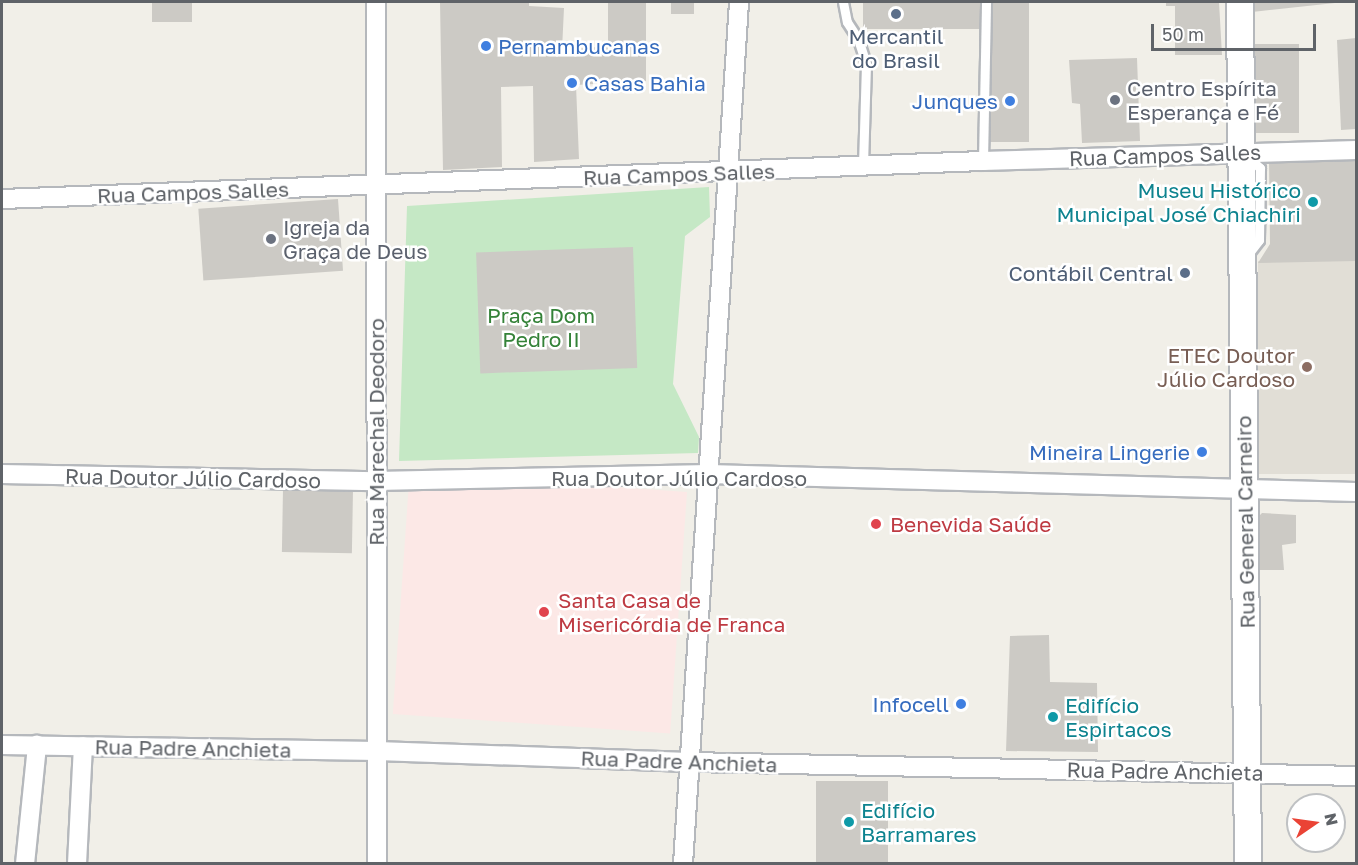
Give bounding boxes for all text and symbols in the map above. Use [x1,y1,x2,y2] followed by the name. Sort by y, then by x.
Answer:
[889,7,903,21] marker: Mercantil do Brasil
[1154,12,1319,50] scale bar
[849,23,943,73] place label: Mercantil do Brasil
[1162,23,1204,45] text: 50 m
[498,33,660,59] place label: Pernambucanas
[479,39,493,53] marker: Pernambucanas
[584,70,706,96] place label: Casas Bahia
[1127,75,1279,125] place label: Centro Espírita Esperança e Fé
[565,76,579,90] marker: Casas Bahia
[912,88,998,114] place label: Junques
[1108,93,1122,107] marker: Centro Espírita Esperança e Fé
[1003,94,1017,108] marker: Junques
[1069,139,1261,171] street label: Rua Campos Salles
[583,158,775,190] street label: Rua Campos Salles
[97,176,289,208] street label: Rua Campos Salles
[1057,177,1301,227] place label: Museu Histórico Municipal José Chiachiri
[1306,195,1320,209] marker: Museu Histórico Municipal José Chiachiri
[283,214,427,264] place label: Igreja da Graça de Deus
[264,232,278,246] marker: Igreja da Graça de Deus
[1009,260,1173,286] place label: Contábil Central
[1178,266,1192,280] marker: Contábil Central
[487,302,595,352] park label: Praça Dom Pedro II
[363,318,389,546] street label: Rua Marechal Deodoro
[1157,342,1295,392] place label: ETEC Doutor Júlio Cardoso
[1300,360,1314,374] marker: ETEC Doutor Júlio Cardoso
[1231,415,1259,629] street label: Rua General Carneiro
[1029,439,1190,465] place label: Mineira Lingerie
[1195,445,1209,459] marker: Mineira Lingerie
[65,463,321,493] street label: Rua Doutor Júlio Cardoso
[551,465,807,491] street label: Rua Doutor Júlio Cardoso
[890,511,1051,537] place label: Benevida Saúde
[867,515,885,533] marker: Benevida Saúde
[558,587,785,637] place label: Santa Casa de Misericórdia de Franca
[535,603,553,621] marker: Santa Casa de Misericórdia de Franca
[872,691,949,717] place label: Infocell
[1065,692,1172,742] place label: Edifício Espirtacos
[954,697,968,711] marker: Infocell
[1046,710,1060,724] marker: Edifício Espirtacos
[94,734,292,762] street label: Rua Padre Anchieta
[580,745,778,777] street label: Rua Padre Anchieta
[1066,757,1264,785] street label: Rua Padre Anchieta
[1286,793,1346,853] north arrow
[861,797,977,847] place label: Edifício Barramares
[1320,811,1343,828] text: N
[842,815,856,829] marker: Edifício Barramares

